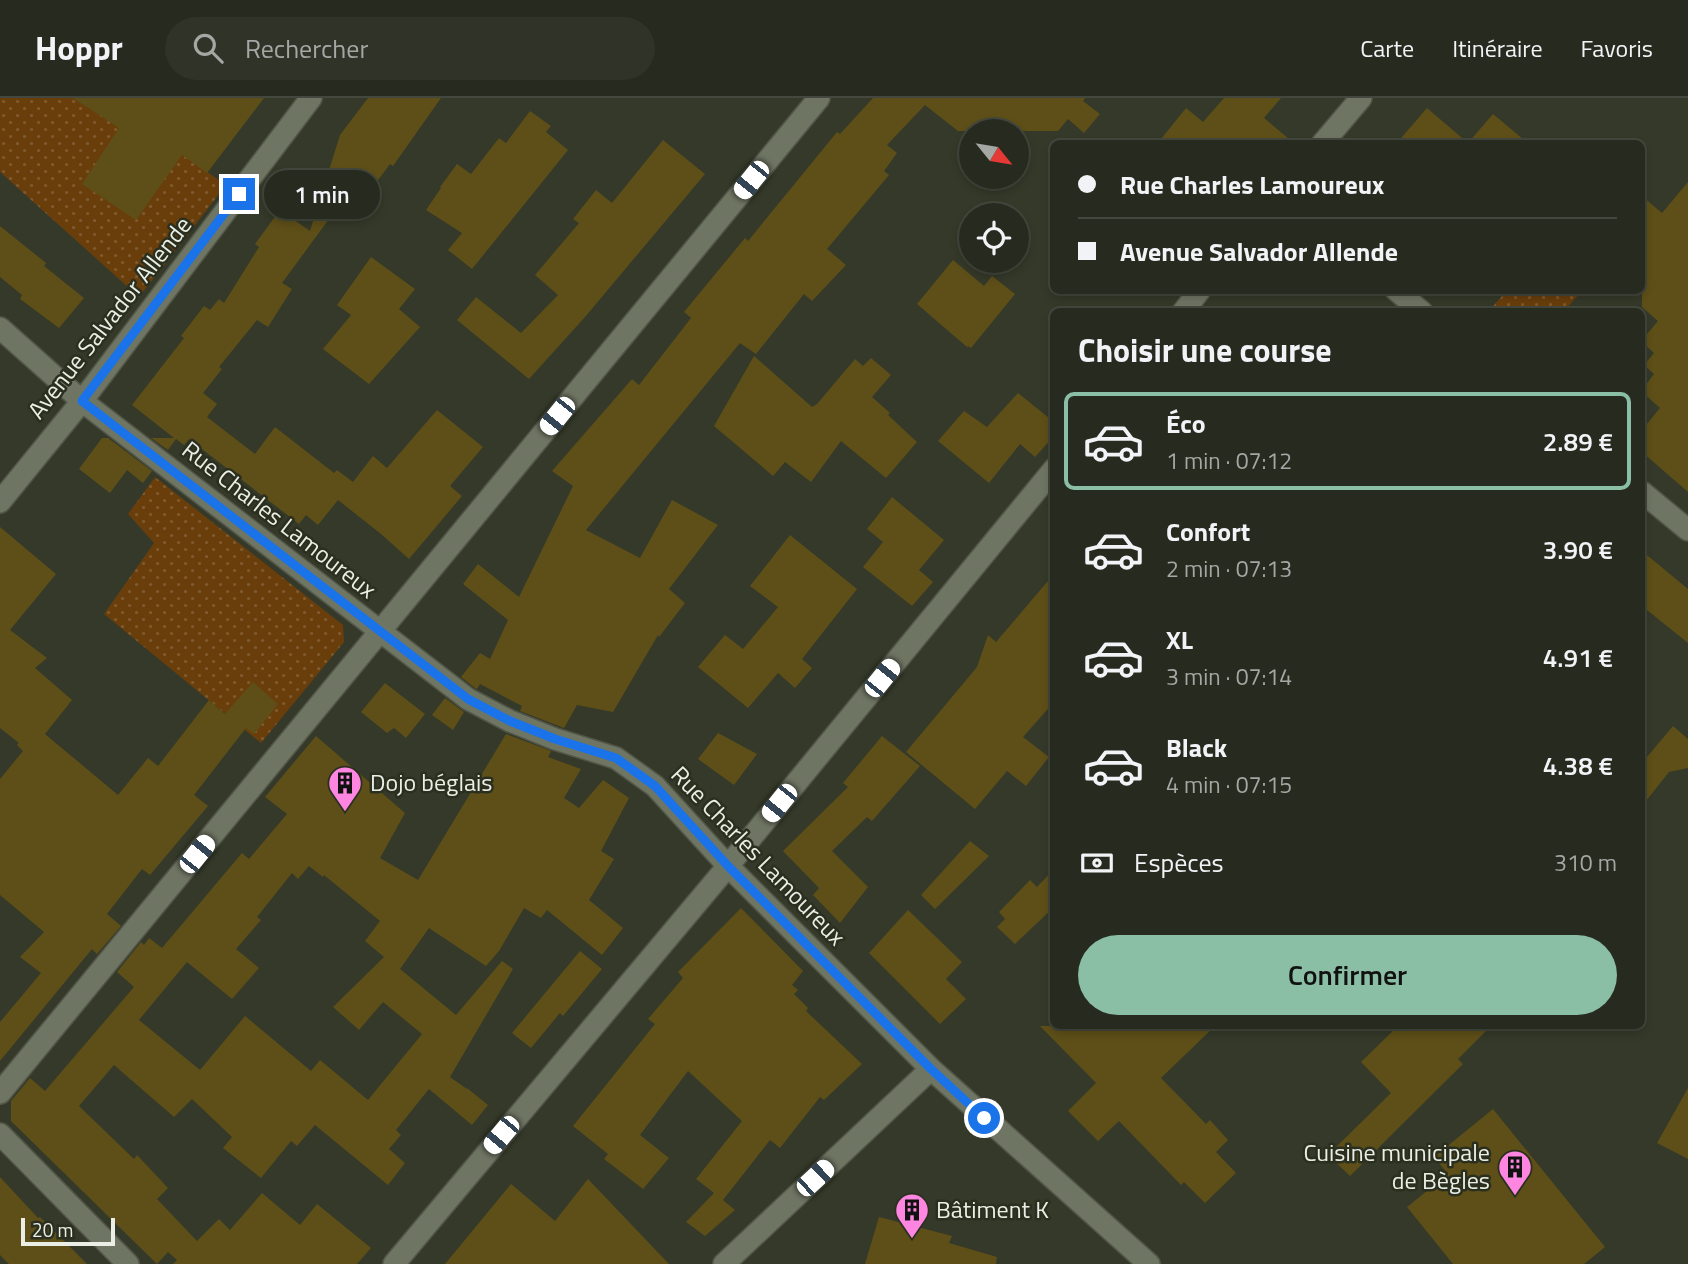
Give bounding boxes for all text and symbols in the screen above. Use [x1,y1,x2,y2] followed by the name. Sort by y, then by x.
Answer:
[165,17,655,80] search box
[35,23,123,73] text: Hoppr
[189,29,227,67] icon: search
[245,29,368,68] text: Rechercher
[1360,30,1414,66] text: Carte
[1452,30,1543,66] text: Itinéraire
[1581,30,1653,66] text: Favoris
[959,119,1029,189] north arrow
[959,119,1029,273] map controls
[730,157,773,203] car
[1120,165,1384,204] text: Rue Charles Lamoureux
[264,170,379,218] callout: 1 min
[294,177,350,212] text: 1 min
[223,178,255,210] route end
[959,203,1029,273] button: locate
[19,208,200,426] street label: Avenue Salvador Allende
[1120,232,1398,271] text: Avenue Salvador Allende
[1078,326,1332,374] text: Choisir une course
[536,393,579,439] car
[1166,404,1206,443] text: Éco
[1082,410,1145,473] icon: car
[1543,422,1613,461] text: 2.89 €
[175,432,385,607] street label: Rue Charles Lamoureux
[1166,443,1292,478] text: 1 min · 07:12
[1166,512,1250,551] text: Confort
[1082,518,1145,581] icon: car
[1543,530,1613,569] text: 3.90 €
[1166,551,1292,586] text: 2 min · 07:13
[1166,620,1193,659] text: XL
[1082,626,1145,689] icon: car
[1543,638,1613,677] text: 4.91 €
[861,655,904,701] car
[1166,659,1292,694] text: 3 min · 07:14
[1166,728,1227,767] text: Black
[1082,734,1145,797] icon: car
[1543,746,1613,785] text: 4.38 €
[663,757,854,954] street label: Rue Charles Lamoureux
[326,764,364,813] building icon: Dojo béglais
[370,764,492,800] place label: Dojo béglais
[1166,767,1292,802] text: 4 min · 07:15
[758,780,801,826] car
[176,831,219,877] car
[1134,843,1224,882] text: Espèces
[1078,844,1116,882] icon: cash
[1554,845,1617,880] text: 310 m
[1078,935,1617,1015] button: Confirmer
[968,1102,1000,1134] route start
[480,1112,523,1158] car
[1303,1134,1490,1198] place label: Cuisine municipale de Bègles
[1496,1148,1534,1197] building icon: Cuisine municipale de Bègles
[793,1156,838,1200] car
[893,1191,931,1240] building icon: Bâtiment K
[936,1191,1049,1227] place label: Bâtiment K
[21,1215,116,1247] scale bar
[32,1215,73,1244] text: 20 m

